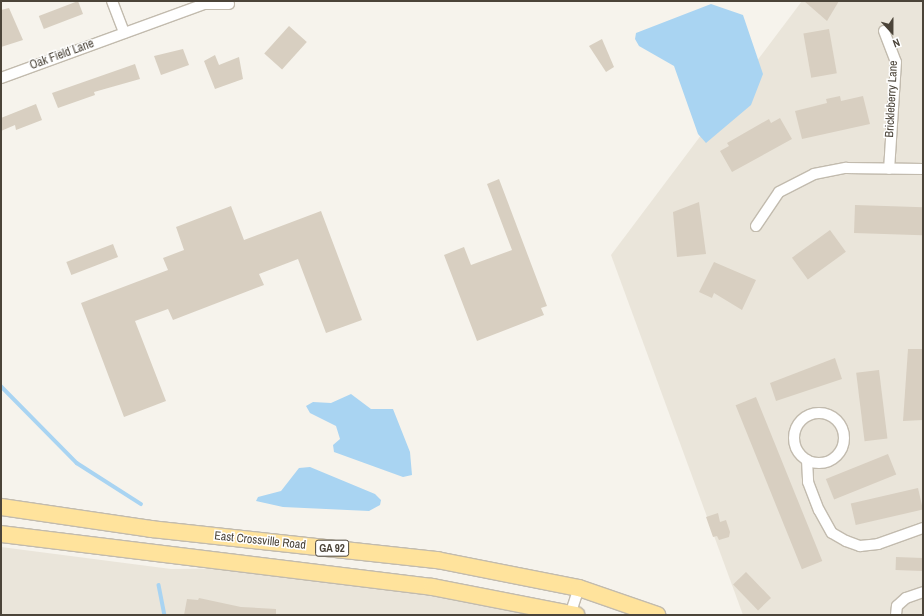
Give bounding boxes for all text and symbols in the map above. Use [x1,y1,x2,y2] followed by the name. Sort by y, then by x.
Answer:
[872,12,912,52] north arrow
[891,35,902,51] text: N
[28,37,96,73] street label: Oak Field Lane
[883,60,901,138] street label: Brickleberry Lane
[214,529,306,553] street label: East Crossville Road
[314,539,350,557] road number: GA 92

